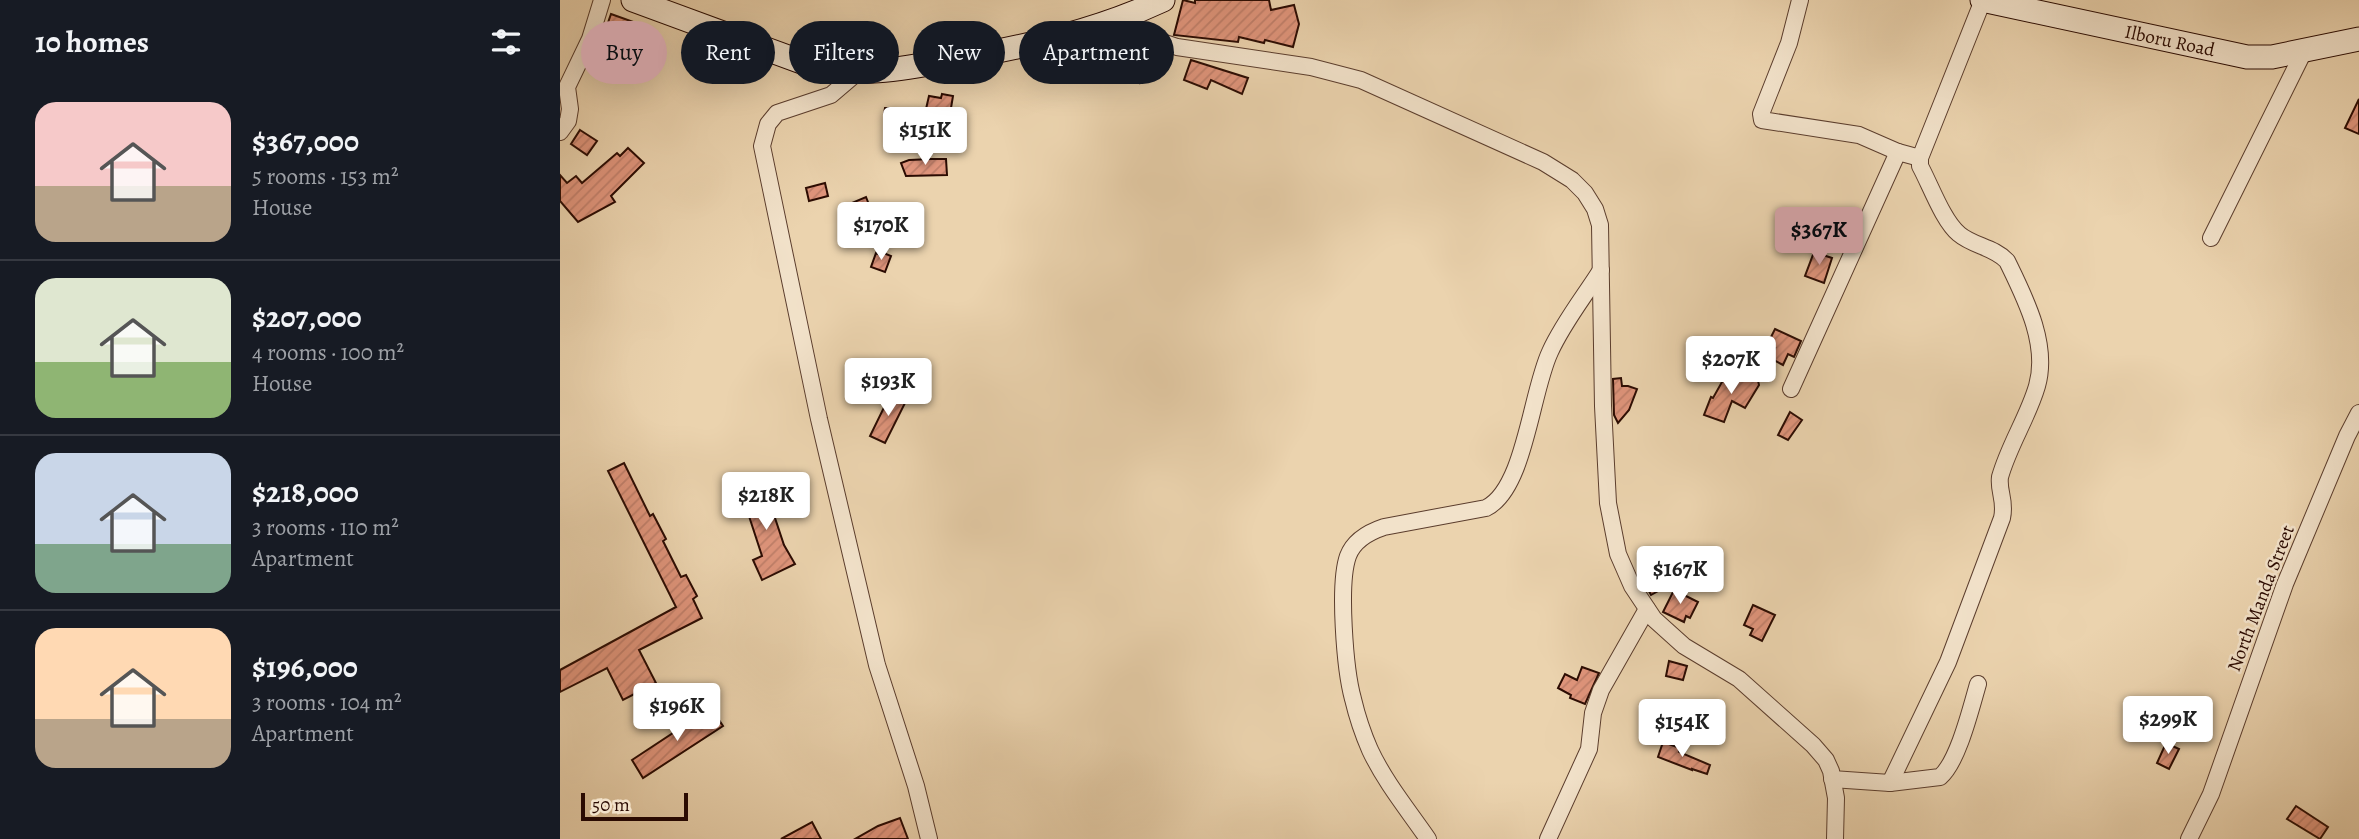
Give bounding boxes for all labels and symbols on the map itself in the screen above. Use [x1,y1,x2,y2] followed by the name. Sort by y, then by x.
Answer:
[2122,19,2218,63] street label: Ilboru Road
[876,108,974,167] pin: $151K
[832,202,930,262] pin: $170K
[1770,208,1868,267] pin: $367K
[1682,336,1780,396] pin: $207K
[839,358,937,418] pin: $193K
[717,472,815,532] pin: $218K
[2221,521,2301,675] street label: North Manda Street
[1631,546,1729,606] pin: $167K
[628,684,726,743] pin: $196K
[2119,696,2217,756] pin: $299K
[1633,700,1731,759] pin: $154K
[581,790,688,822] scale bar

